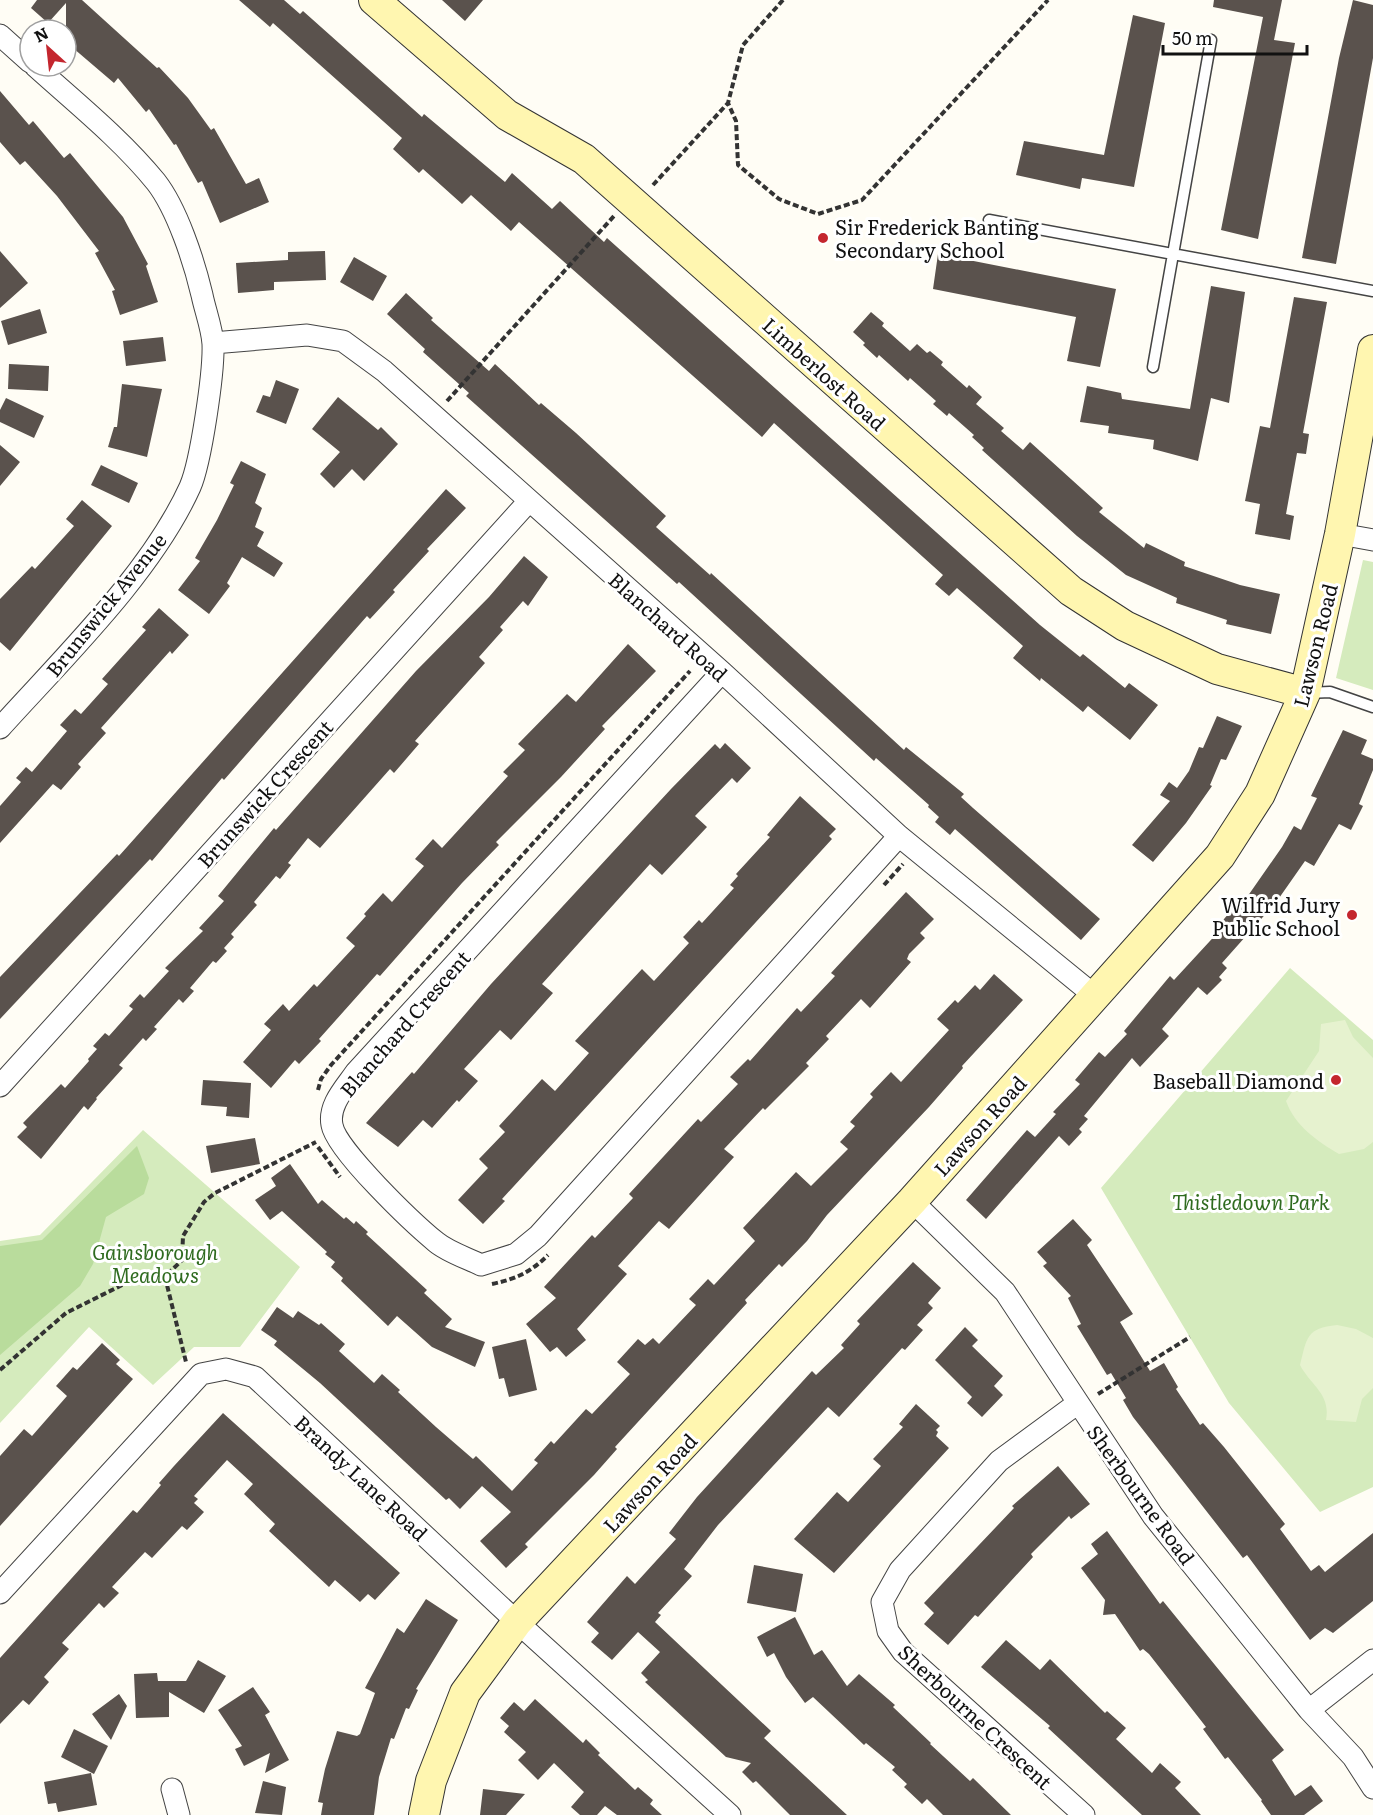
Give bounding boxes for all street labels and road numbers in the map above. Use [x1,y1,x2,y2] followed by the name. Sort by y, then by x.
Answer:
[757,309,893,437] street label: Limberlost Road
[37,526,173,682] street label: Brunswick Avenue
[603,564,735,688] street label: Blanchard Road
[1284,580,1344,710] street label: Lawson Road
[189,712,339,874] street label: Brunswick Crescent
[332,943,476,1103] street label: Blanchard Crescent
[926,1068,1032,1182] street label: Lawson Road
[289,1407,435,1547] street label: Brandy Lane Road
[1081,1418,1203,1570] street label: Sherbourne Road
[595,1426,703,1538] street label: Lawson Road
[892,1637,1060,1795] street label: Sherbourne Crescent

